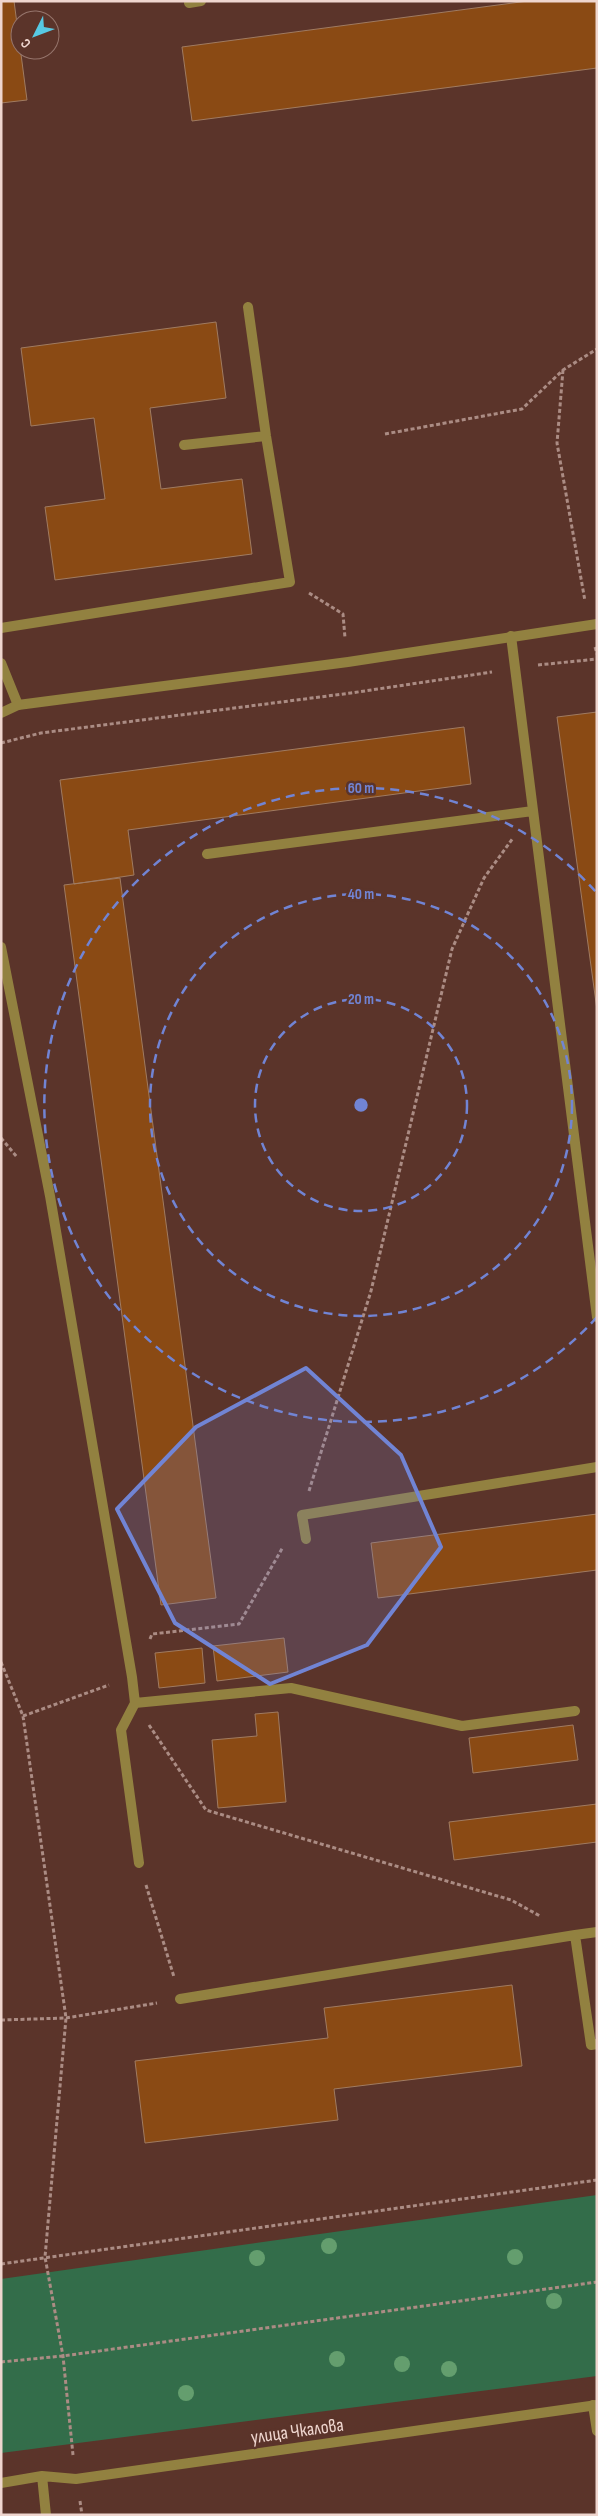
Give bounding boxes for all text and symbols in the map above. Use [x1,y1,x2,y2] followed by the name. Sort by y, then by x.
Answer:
[10,10,60,60] north arrow
[17,35,34,52] text: С
[348,779,374,798] text: 60 m
[348,885,374,904] text: 40 m
[348,990,374,1009] text: 20 m
[352,1096,370,1114] centre of rings
[249,2414,345,2449] street label: улица Чкалова

